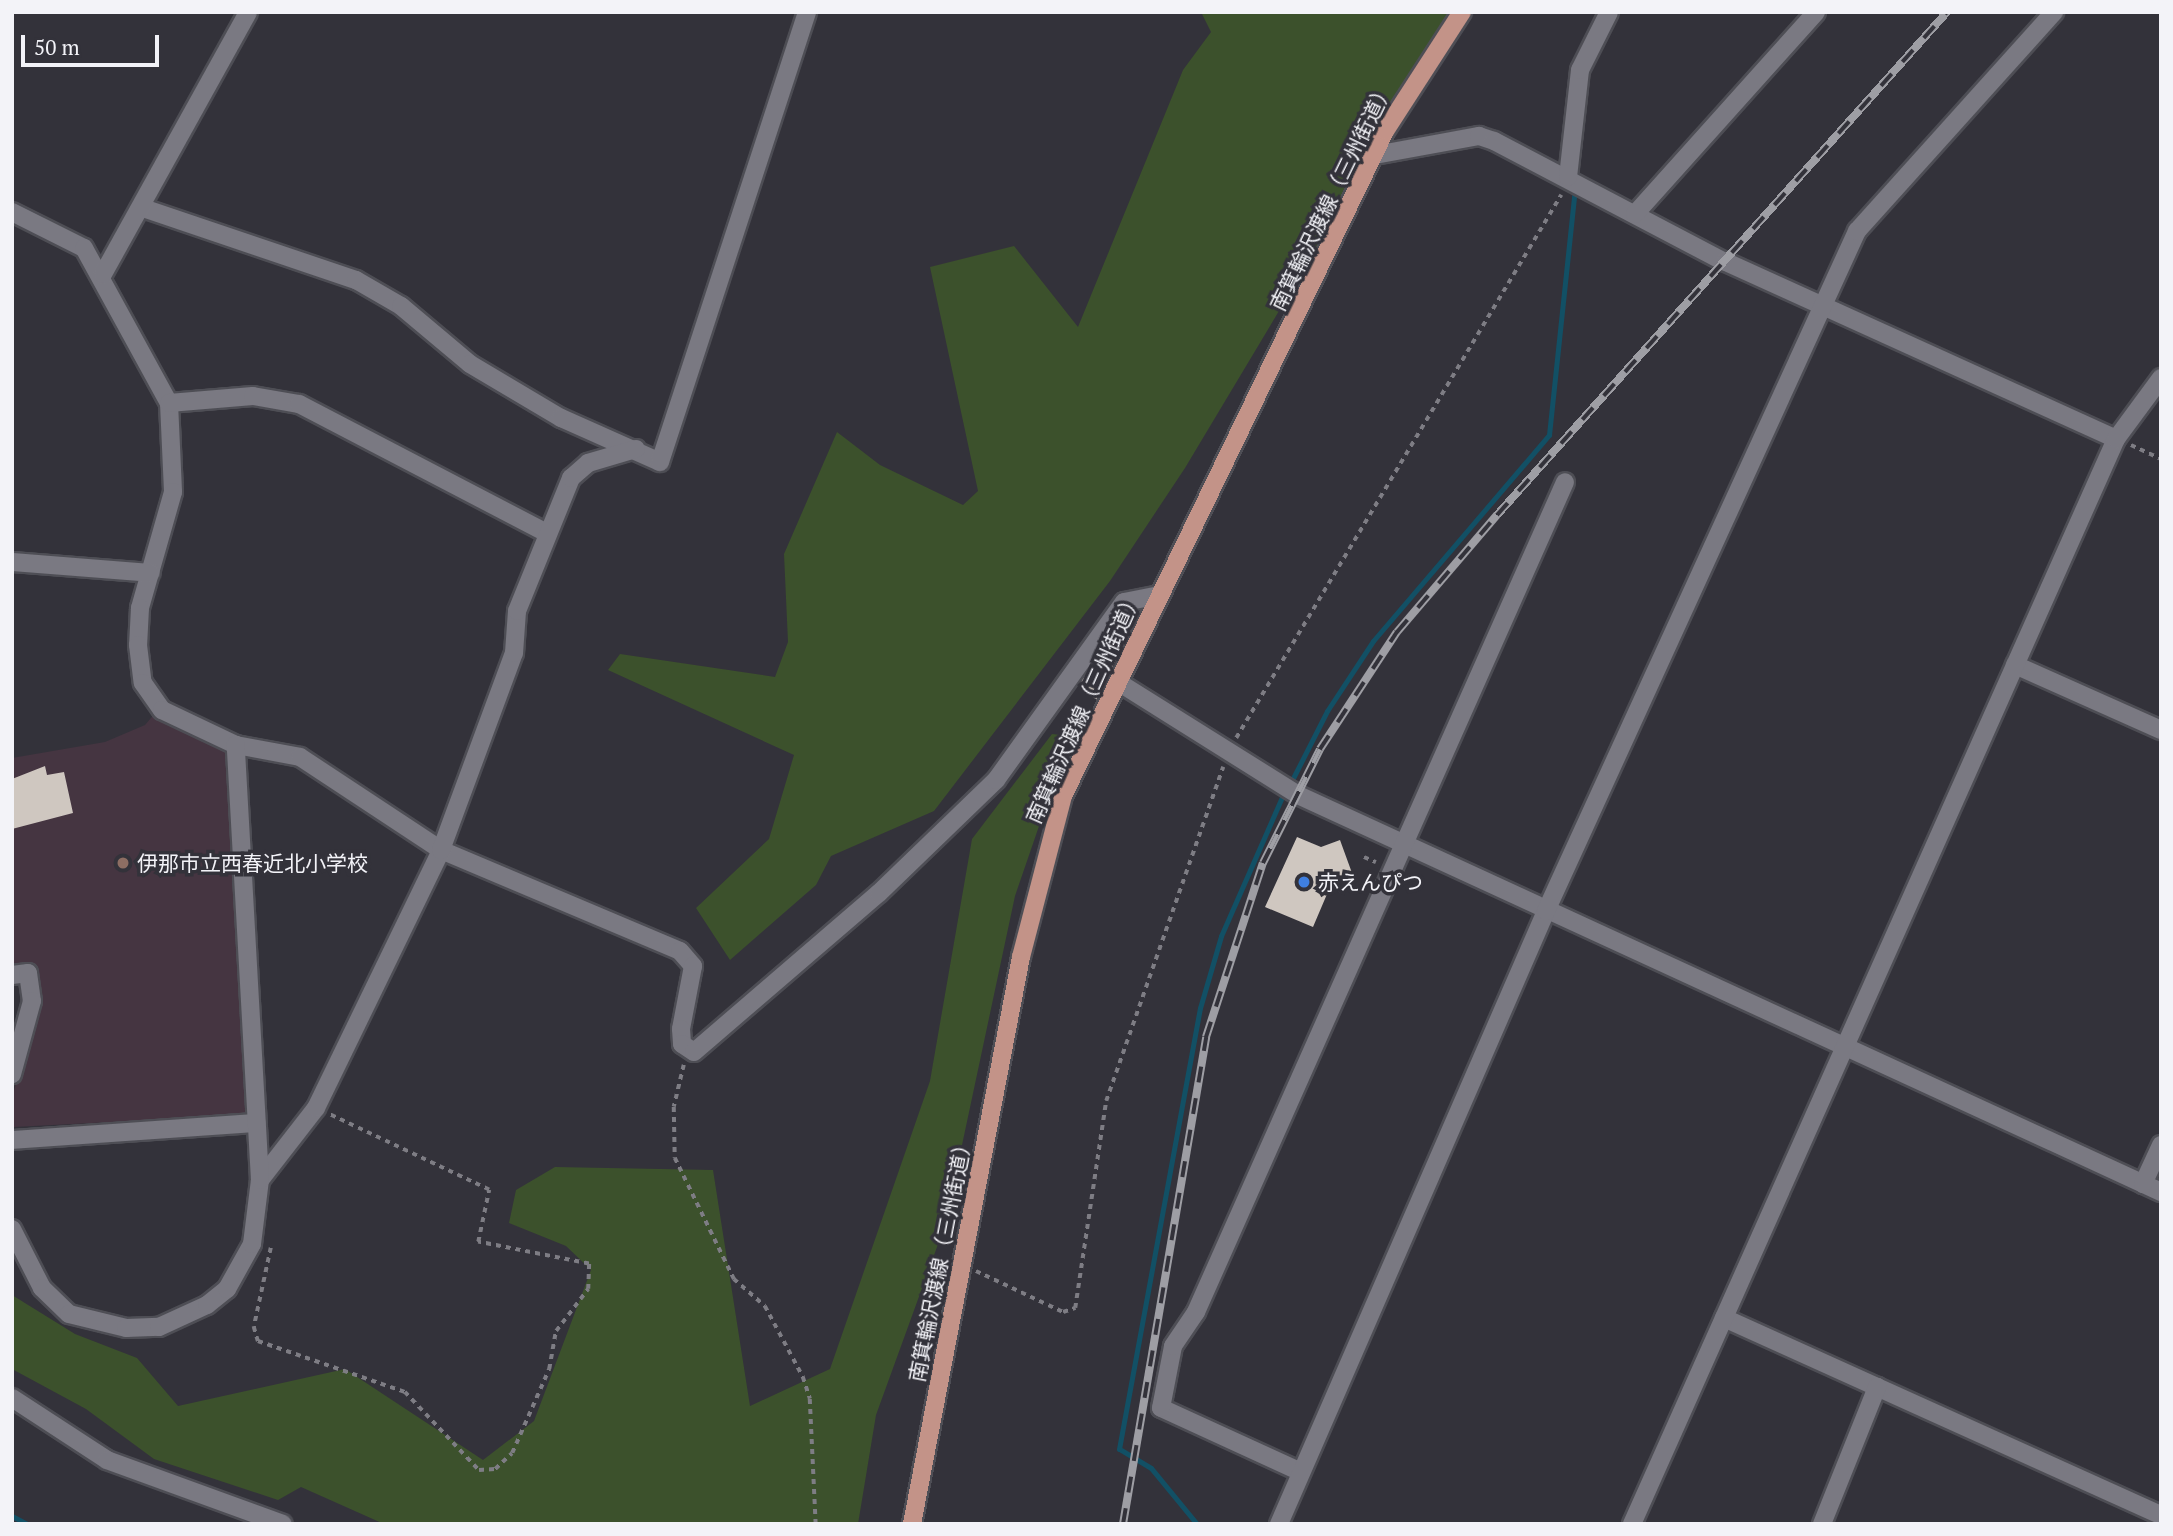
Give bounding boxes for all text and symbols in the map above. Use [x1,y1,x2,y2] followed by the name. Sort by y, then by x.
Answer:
[24,21,163,65] scale bar
[34,33,80,61] text: 50 m
[1264,77,1398,315] street label: 南箕輪沢渡線（三州街道）
[1020,587,1146,827] street label: 南箕輪沢渡線（三州街道）
[137,850,368,876] place label: 伊那市立西春近北小学校
[115,855,131,871] marker: 伊那市立西春近北小学校
[1318,869,1423,895] place label: 赤えんぴつ
[1296,874,1312,890] marker: 赤えんぴつ
[904,1132,976,1384] street label: 南箕輪沢渡線（三州街道）

